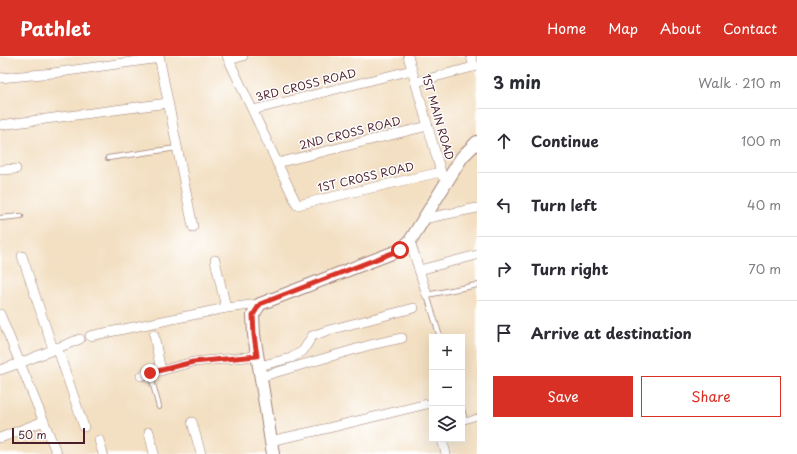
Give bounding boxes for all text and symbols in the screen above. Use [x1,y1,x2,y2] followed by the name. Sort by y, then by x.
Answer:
[20,14,91,42] text: Pathlet
[547,18,586,39] text: Home
[608,18,638,39] text: Map
[660,18,701,39] text: About
[723,18,777,39] text: Contact
[254,64,358,105] street label: 3RD CROSS ROAD
[493,69,541,95] text: 3 min
[418,72,459,162] street label: 1ST MAIN ROAD
[698,73,781,92] text: Walk · 210 m
[297,112,402,153] street label: 2ND CROSS ROAD
[531,129,599,152] text: Continue
[493,130,515,152] icon: ahead
[741,131,781,150] text: 100 m
[316,157,416,196] street label: 1ST CROSS ROAD
[531,193,597,216] text: Turn left
[493,194,515,216] icon: left
[747,195,781,214] text: 40 m
[391,241,409,259] route start
[531,257,608,280] text: Turn right
[493,258,515,280] icon: right
[748,259,781,278] text: 70 m
[531,321,692,344] text: Arrive at destination
[493,322,515,344] icon: arrive
[429,334,465,442] map controls
[429,334,465,370] button: +
[141,364,159,382] route end
[429,370,465,406] button: −
[493,376,633,417] button: Save
[641,376,781,417] button: Share
[429,406,465,442] button: layers
[12,426,85,445] scale bar
[18,426,47,443] text: 50 m

